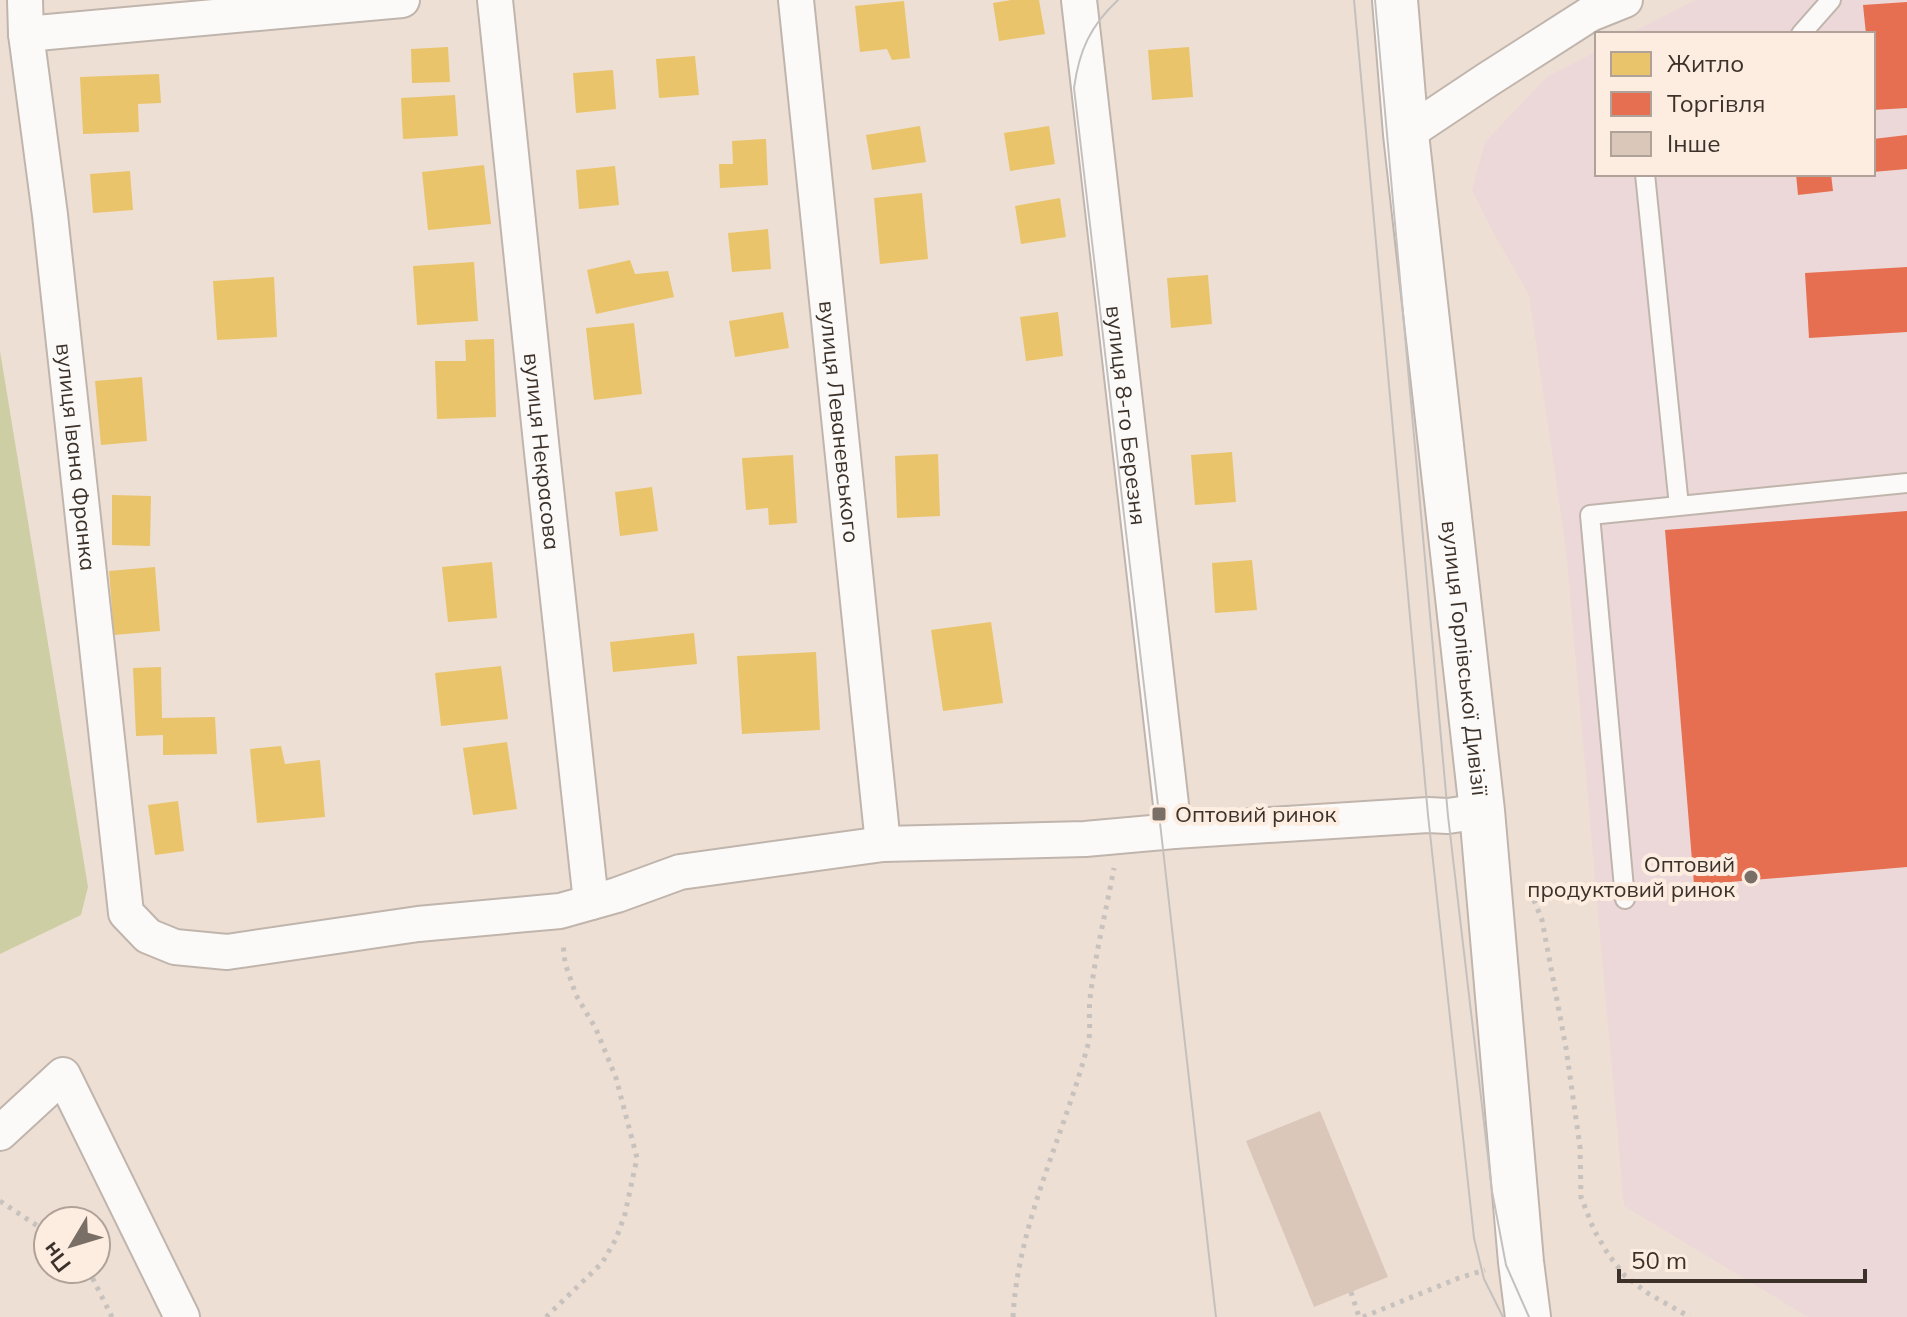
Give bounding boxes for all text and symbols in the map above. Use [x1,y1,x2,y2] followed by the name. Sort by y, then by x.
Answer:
[1595,32,1875,176] legend
[1667,48,1744,78] text: Житло
[1667,88,1766,118] text: Торгівля
[1667,128,1720,158] text: Інше
[813,299,866,544] street label: вулиця Леваневського
[1100,304,1153,527] street label: вулиця 8-го Березня
[50,342,103,572] street label: вулиця Івана Франка
[518,352,567,552] street label: вулиця Некрасова
[1436,519,1494,798] street label: вулиця Горлівської Дивізії
[1175,800,1336,828] place label: Оптовий ринок
[1150,805,1168,823] marker: Оптовий ринок
[1527,850,1735,903] place label: Оптовий продуктовий ринок
[1742,868,1760,886] marker: Оптовий продуктовий ринок
[32,1205,112,1285] north arrow
[1619,1233,1865,1283] scale bar
[36,1237,77,1278] text: Пн
[1631,1245,1687,1275] text: 50 m

